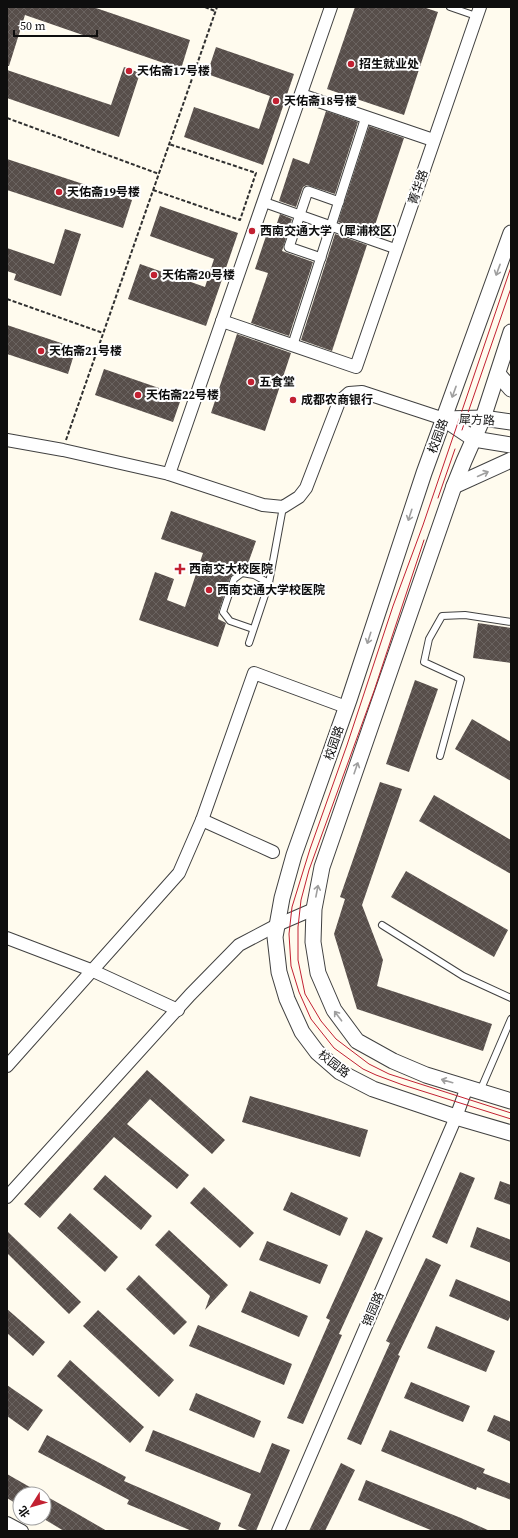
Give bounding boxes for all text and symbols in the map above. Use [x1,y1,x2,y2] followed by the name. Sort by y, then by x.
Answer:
[14,12,97,38] scale bar
[20,18,46,34] text: 50 m
[359,56,419,72] place label: 招生就业处
[346,59,356,69] marker: 招生就业处
[137,63,210,79] place label: 天佑斋17号楼
[124,66,134,76] marker: 天佑斋17号楼
[284,93,357,109] place label: 天佑斋18号楼
[271,96,281,106] marker: 天佑斋18号楼
[405,167,431,207] street label: 菁华路
[67,184,140,200] place label: 天佑斋19号楼
[54,187,64,197] marker: 天佑斋19号楼
[260,223,404,239] place label: 西南交通大学（犀浦校区）
[247,226,257,236] marker: 西南交通大学（犀浦校区）
[494,263,501,276] one-way arrow
[162,267,235,283] place label: 天佑斋20号楼
[149,270,159,280] marker: 天佑斋20号楼
[49,343,122,359] place label: 天佑斋21号楼
[36,346,46,356] marker: 天佑斋21号楼
[259,374,295,390] place label: 五食堂
[246,377,256,387] marker: 五食堂
[450,386,458,398] one-way arrow
[146,387,219,403] place label: 天佑斋22号楼
[133,390,143,400] marker: 天佑斋22号楼
[301,392,373,408] place label: 成都农商银行
[288,395,298,405] marker: 成都农商银行
[459,411,495,429] street label: 犀方路
[424,416,452,456] street label: 校园路
[477,470,489,477] one-way arrow
[406,508,414,520] one-way arrow
[189,561,273,577] place label: 西南交大校医院
[174,563,186,575] marker: 西南交大校医院
[217,582,325,598] place label: 西南交通大学校医院
[204,585,214,595] marker: 西南交通大学校医院
[365,632,373,644] one-way arrow
[321,723,347,763] street label: 校园路
[353,762,361,774] one-way arrow
[314,885,322,898] one-way arrow
[334,1010,343,1021] one-way arrow
[315,1047,353,1081] street label: 校园路
[441,1077,454,1084] one-way arrow
[359,1289,387,1329] street label: 锦园路
[12,1486,52,1526] north arrow
[15,1503,34,1521] text: 北

